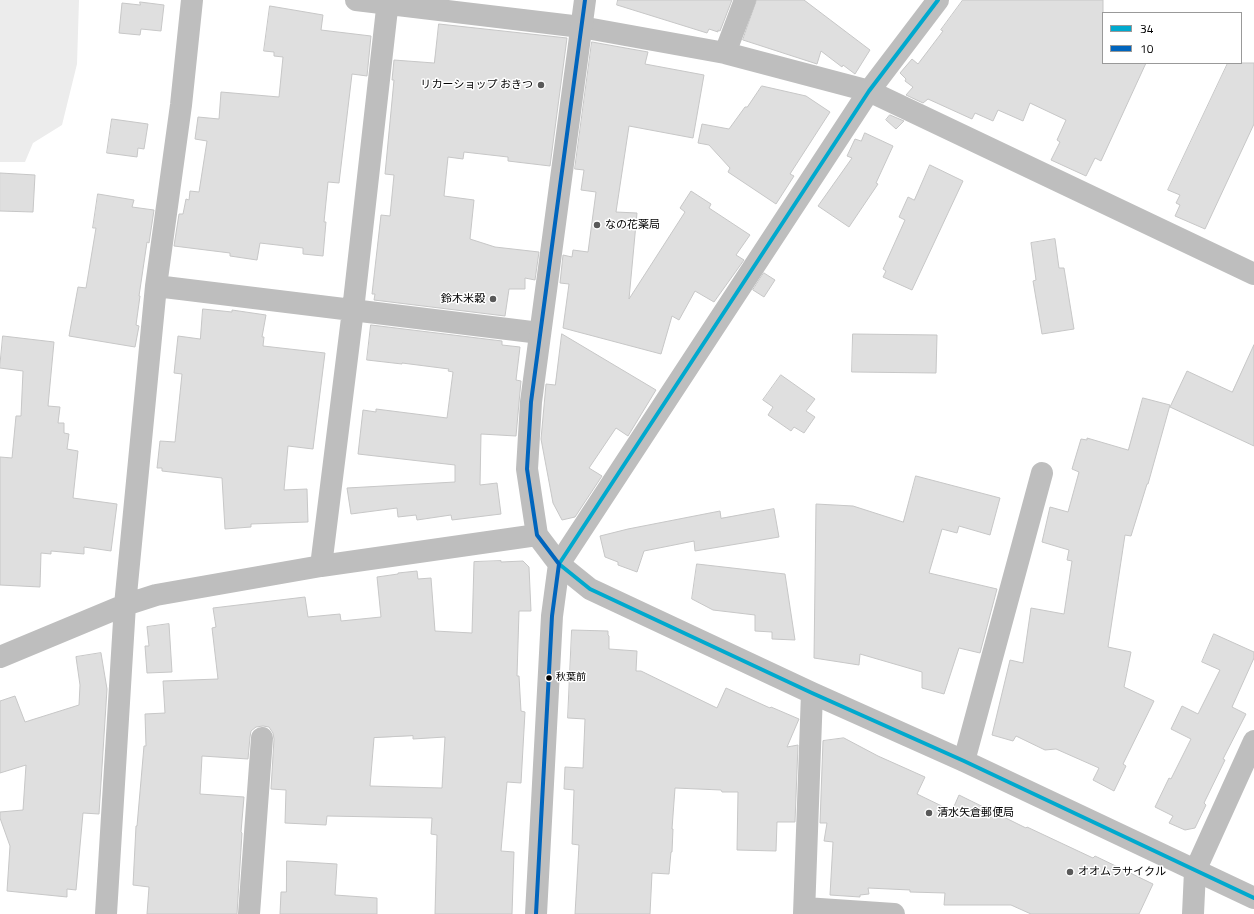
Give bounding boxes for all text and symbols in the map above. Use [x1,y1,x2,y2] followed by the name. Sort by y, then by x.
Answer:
[1102,12,1242,64] legend
[1140,19,1153,38] text: 34
[1140,39,1153,58] text: 10
[421,78,533,92] place label: リカーショップ おきつ
[536,80,546,90] marker: リカーショップ おきつ
[605,218,660,232] place label: なの花薬局
[592,220,602,230] marker: なの花薬局
[441,292,485,306] place label: 鈴木米穀
[488,294,498,304] marker: 鈴木米穀
[556,672,586,684] place label: 秋葉前
[544,673,554,683] marker: 秋葉前
[937,806,1014,820] place label: 清水矢倉郵便局
[924,808,934,818] marker: 清水矢倉郵便局
[1078,865,1166,879] place label: オオムラサイクル
[1065,867,1075,877] marker: オオムラサイクル

